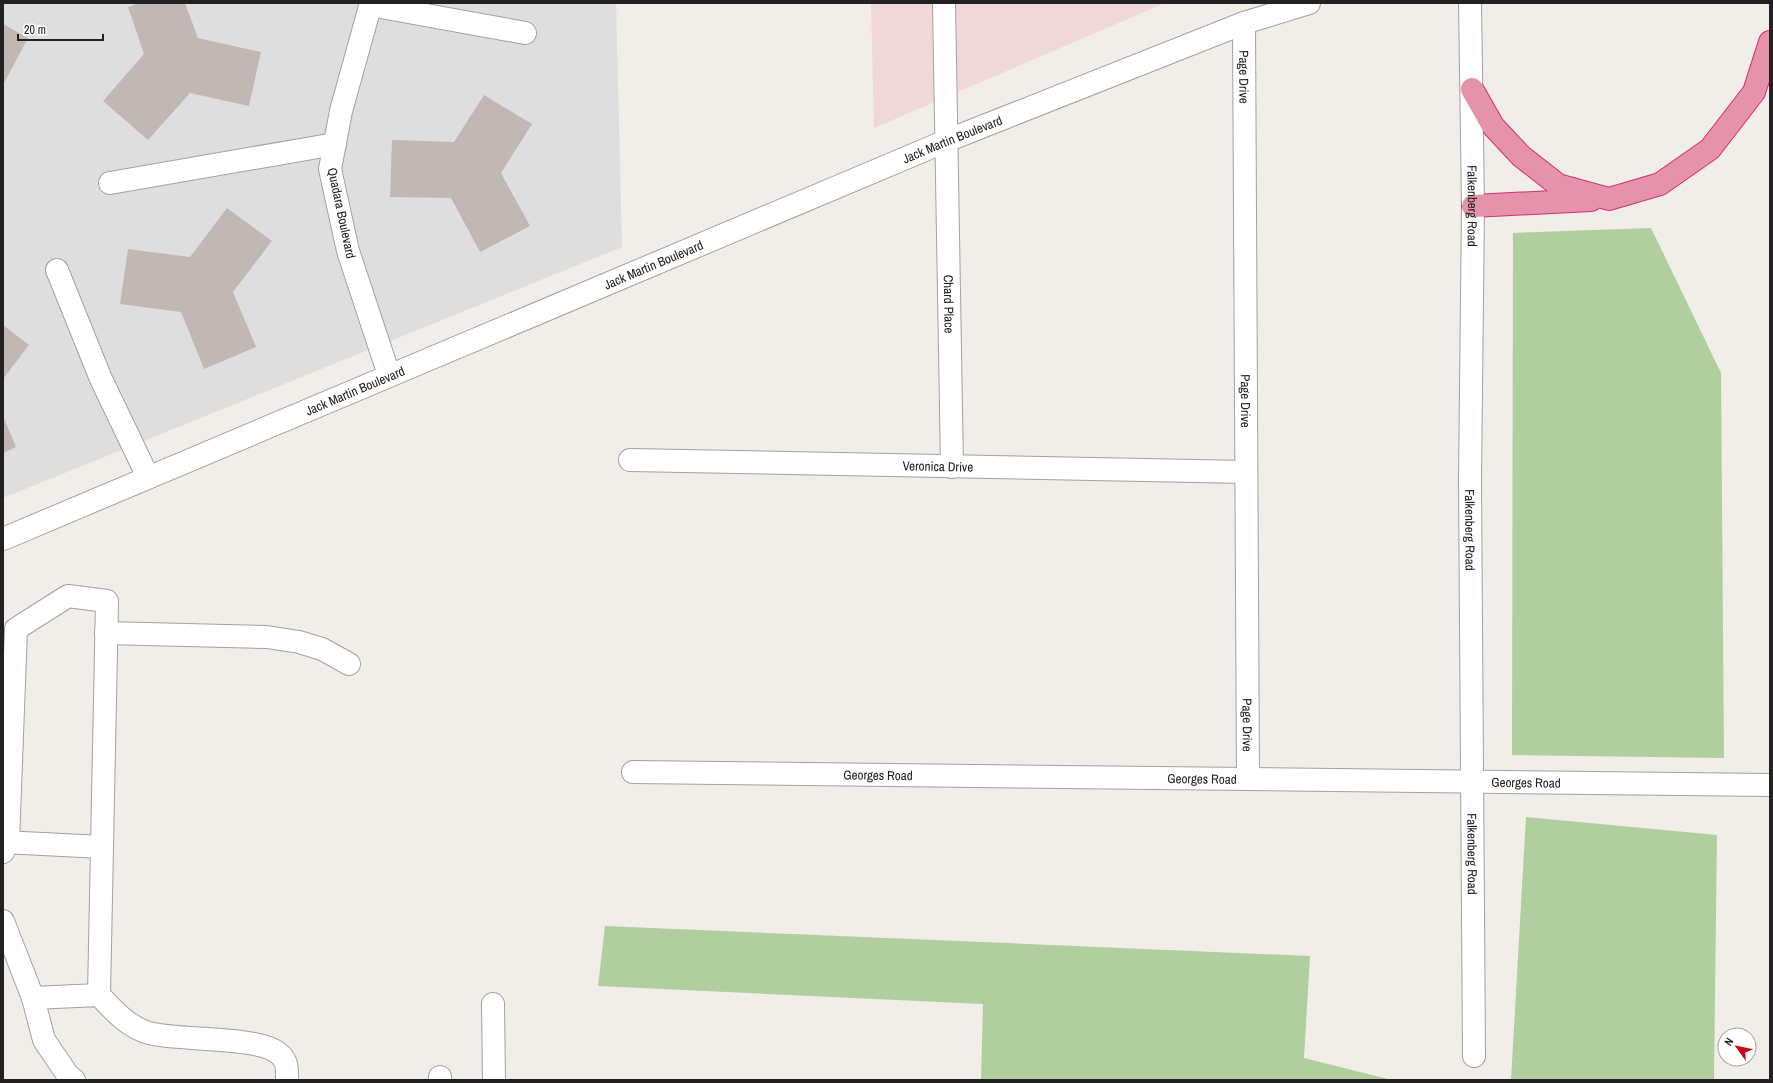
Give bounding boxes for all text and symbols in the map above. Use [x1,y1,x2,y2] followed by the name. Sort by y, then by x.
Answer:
[18,16,103,42] scale bar
[24,22,46,38] text: 20 m
[1235,50,1252,104] street label: Page Drive
[900,112,1005,167] street label: Jack Martin Boulevard
[1463,165,1481,247] street label: Falkenberg Road
[324,166,359,260] street label: Quadara Boulevard
[601,236,706,293] street label: Jack Martin Boulevard
[940,274,958,334] street label: Chard Place
[303,362,407,419] street label: Jack Martin Boulevard
[1237,374,1254,428] street label: Page Drive
[902,457,973,476] street label: Veronica Drive
[1461,489,1479,571] street label: Falkenberg Road
[1239,698,1256,752] street label: Page Drive
[843,766,913,784] street label: Georges Road
[1167,770,1237,788] street label: Georges Road
[1491,774,1561,792] street label: Georges Road
[1463,813,1481,895] street label: Falkenberg Road
[1717,1027,1757,1067] north arrow
[1721,1035,1736,1048] text: N

